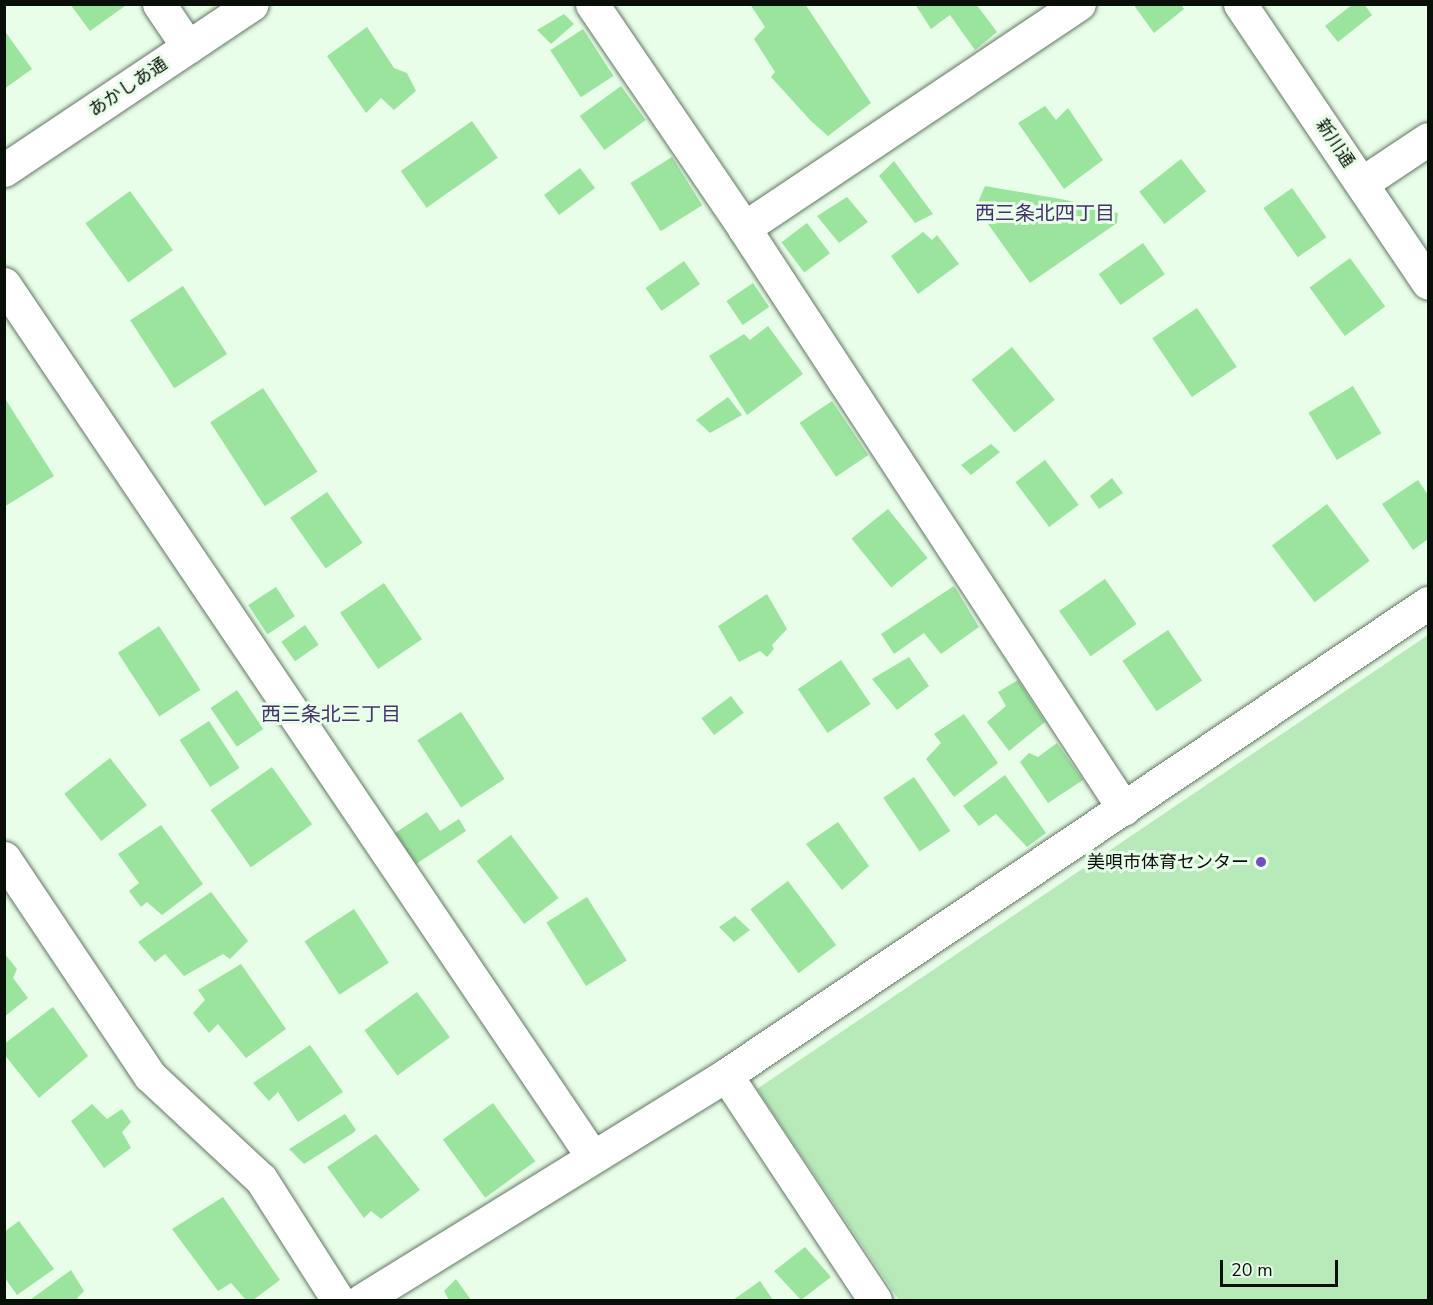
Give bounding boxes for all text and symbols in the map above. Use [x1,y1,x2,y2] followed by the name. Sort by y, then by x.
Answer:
[85,53,171,121] street label: あかしあ通
[1311,115,1359,171] street label: 新川通
[975,201,1115,225] district label: 西三条北四丁目
[261,702,401,726] district label: 西三条北三丁目
[1087,851,1249,873] place label: 美唄市体育センター
[1254,855,1268,869] marker: 美唄市体育センター
[1223,1248,1342,1286] scale bar
[1231,1258,1273,1282] text: 20 m

